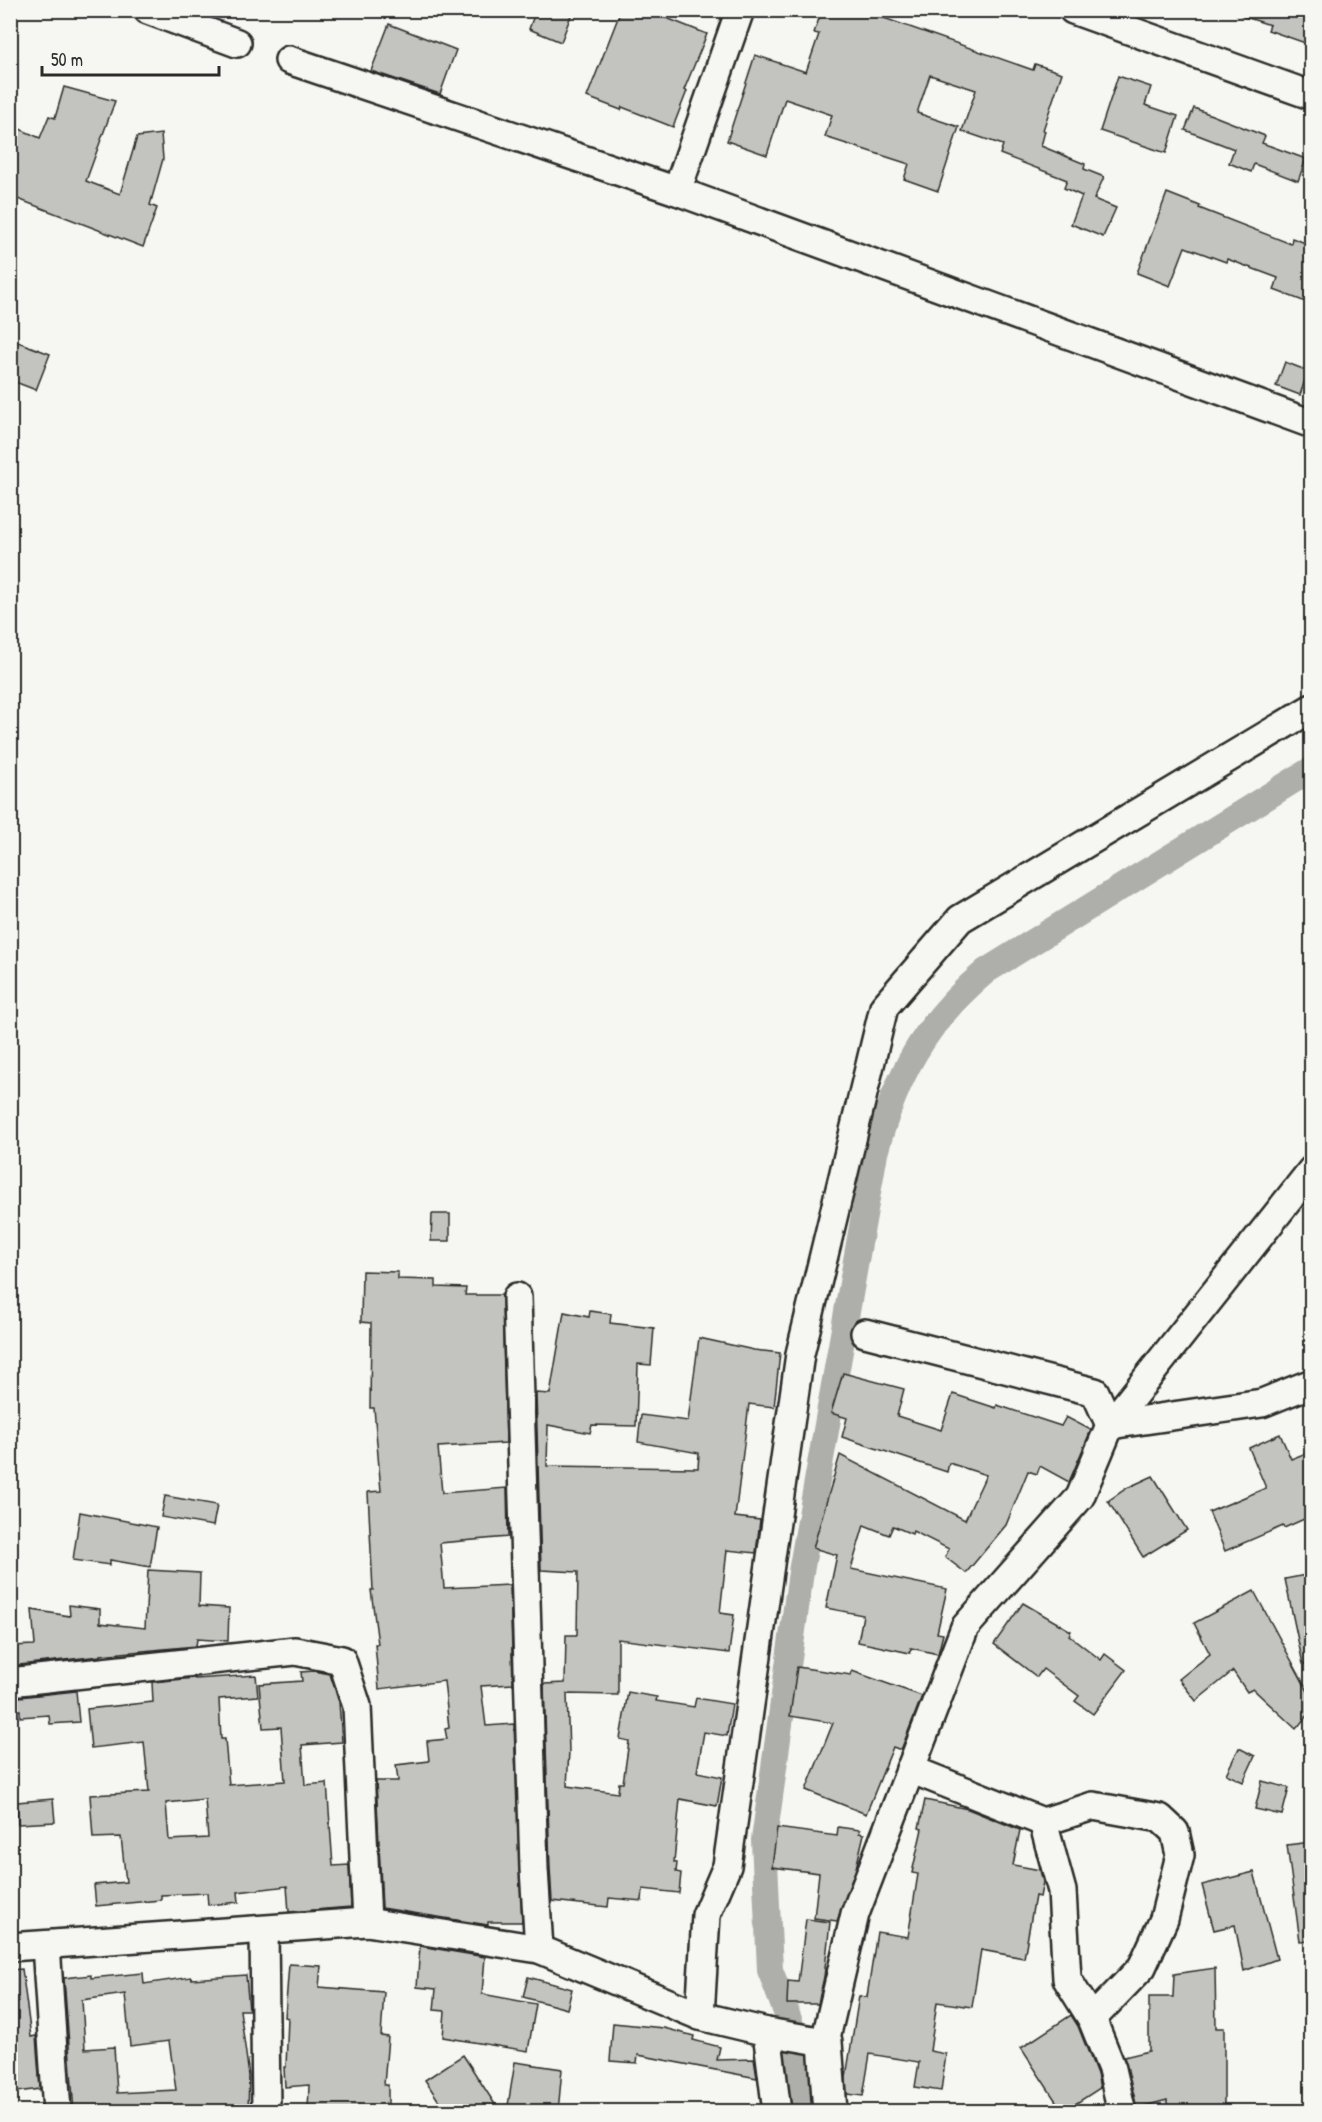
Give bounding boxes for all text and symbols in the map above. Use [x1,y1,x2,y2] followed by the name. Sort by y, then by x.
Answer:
[42,39,219,77] scale bar
[51,47,83,72] text: 50 m

